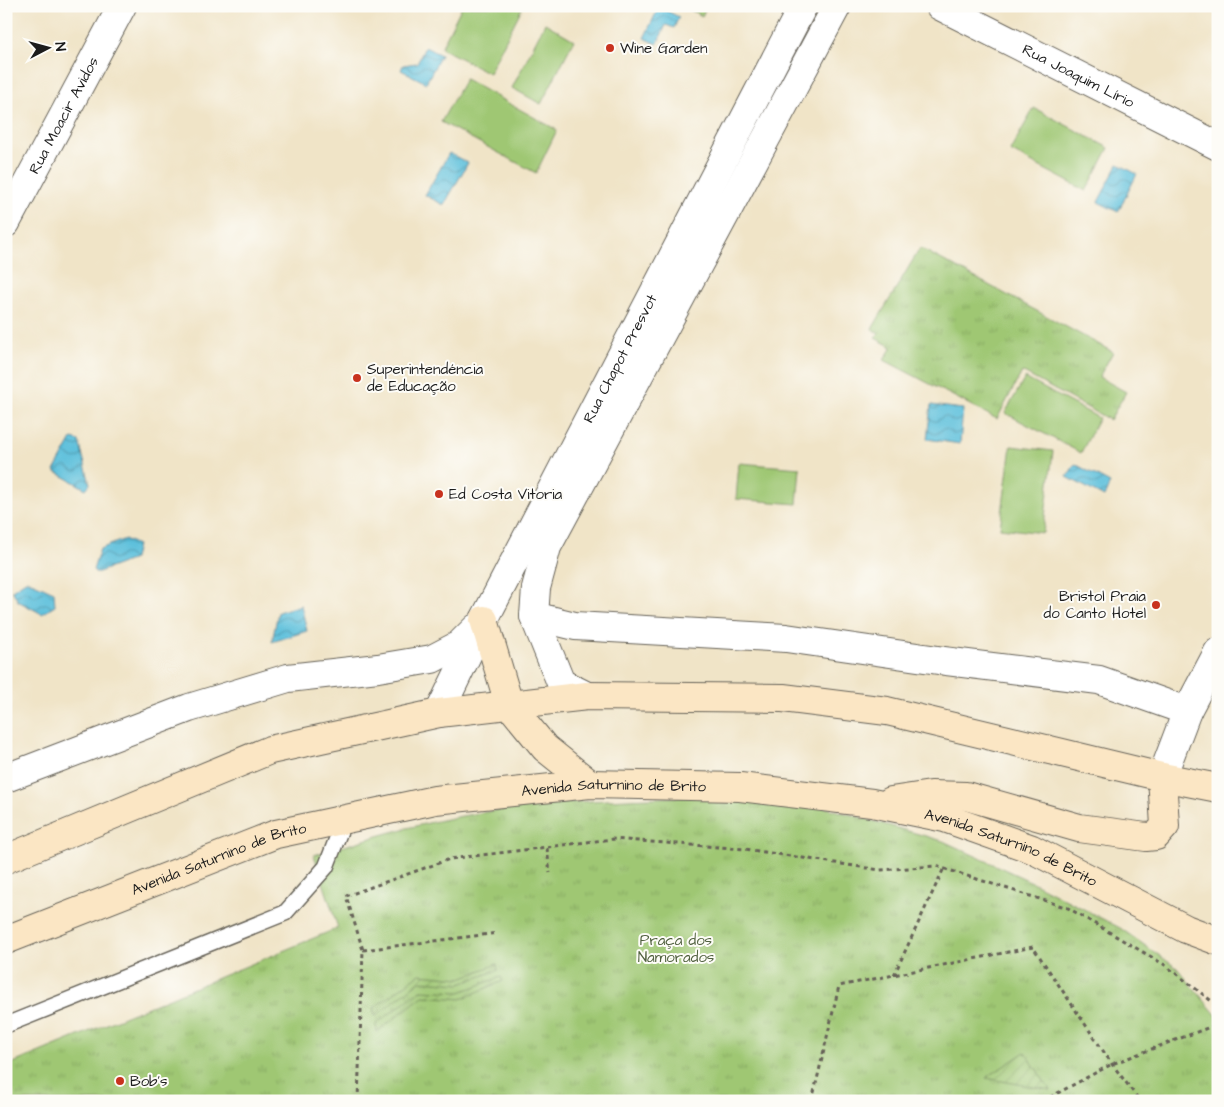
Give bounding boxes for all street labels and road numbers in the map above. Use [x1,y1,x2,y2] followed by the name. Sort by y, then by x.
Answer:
[1019,39,1139,113] street label: Rua Joaquim Lírio
[24,53,104,178] street label: Rua Moacir Avidos
[578,290,662,427] street label: Rua Chapot Presvot
[520,773,707,802] street label: Avenida Saturnino de Brito
[923,804,1101,892] street label: Avenida Saturnino de Brito
[128,817,309,900] street label: Avenida Saturnino de Brito

